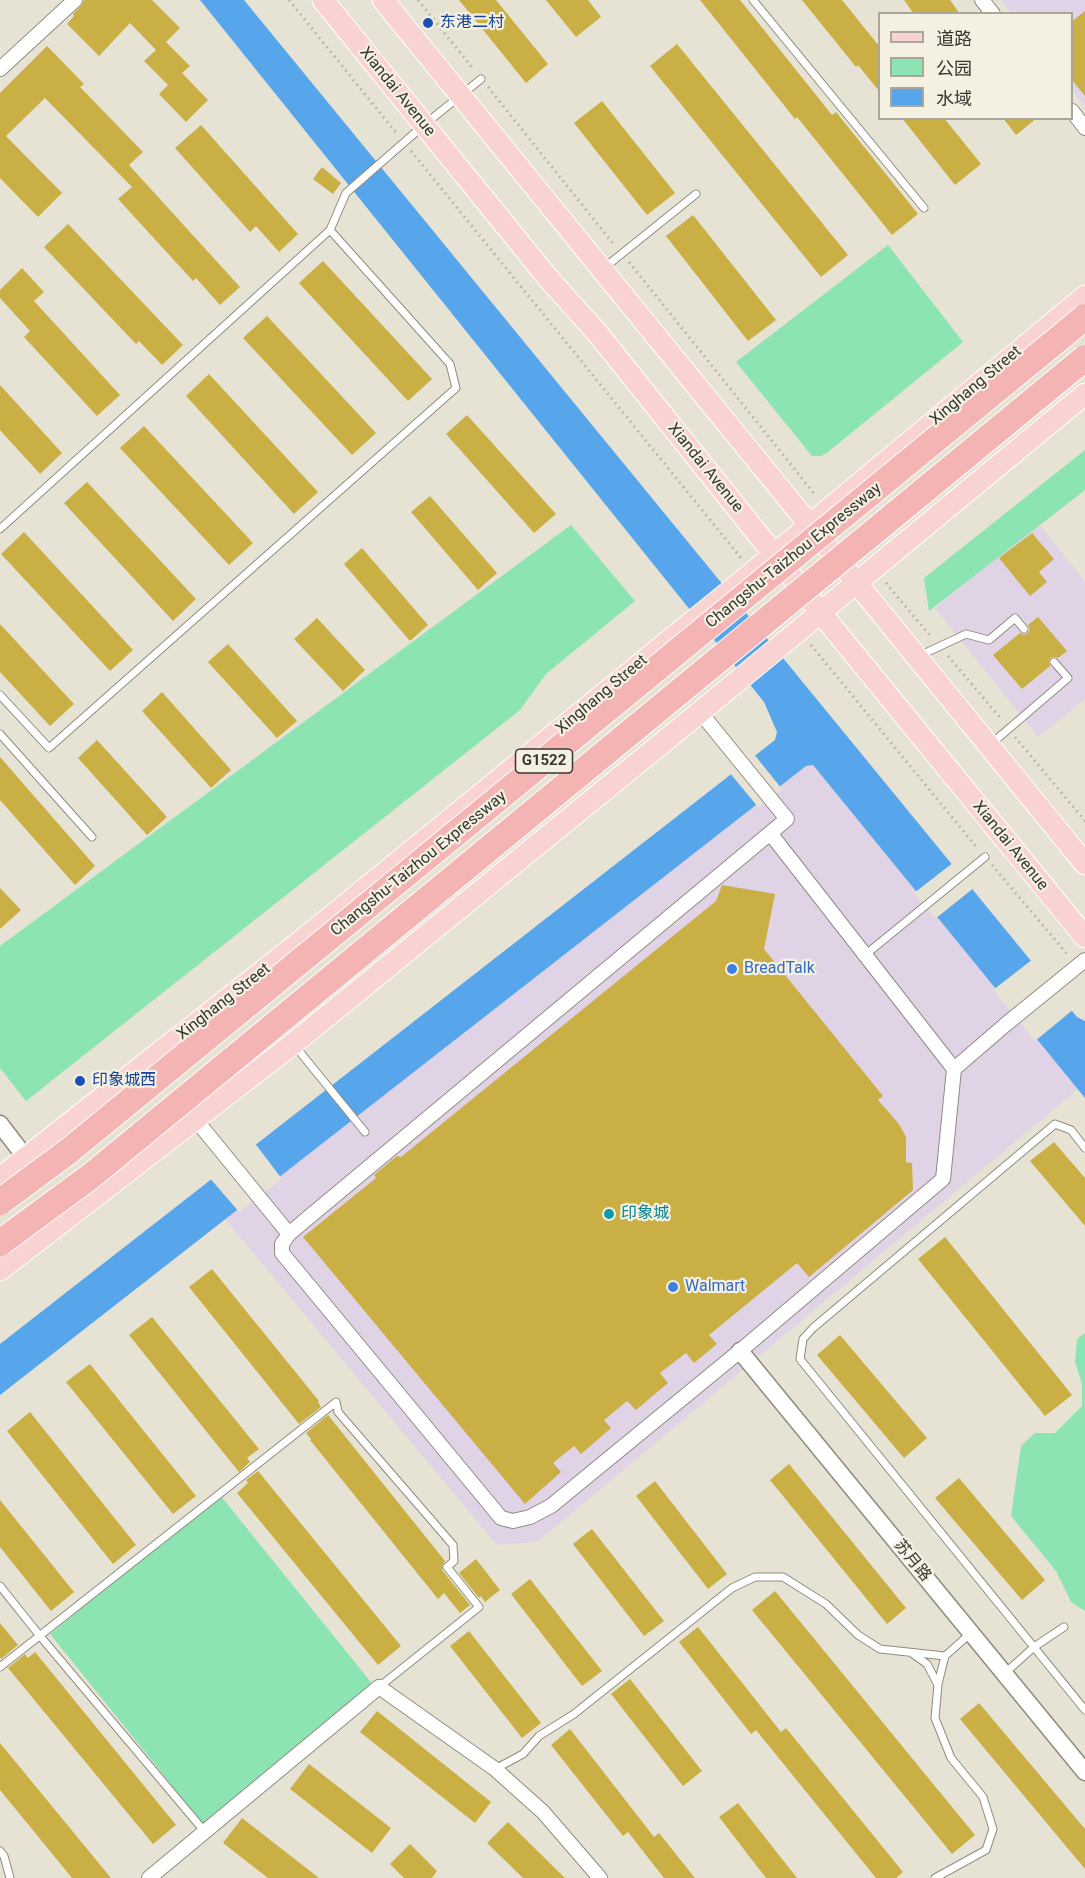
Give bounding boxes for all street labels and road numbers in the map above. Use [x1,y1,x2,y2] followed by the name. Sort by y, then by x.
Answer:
[355,43,439,141] street label: Xiandai Avenue
[926,342,1026,430] street label: Xinghang Street
[663,419,747,517] street label: Xiandai Avenue
[702,479,886,633] street label: Changshu-Taizhou Expressway
[552,651,652,739] street label: Xinghang Street
[516,749,572,773] road number: G1522
[327,787,511,941] street label: Changshu-Taizhou Expressway
[968,797,1052,895] street label: Xiandai Avenue
[173,960,275,1044] street label: Xinghang Street
[889,1536,935,1586] street label: 苏月路

